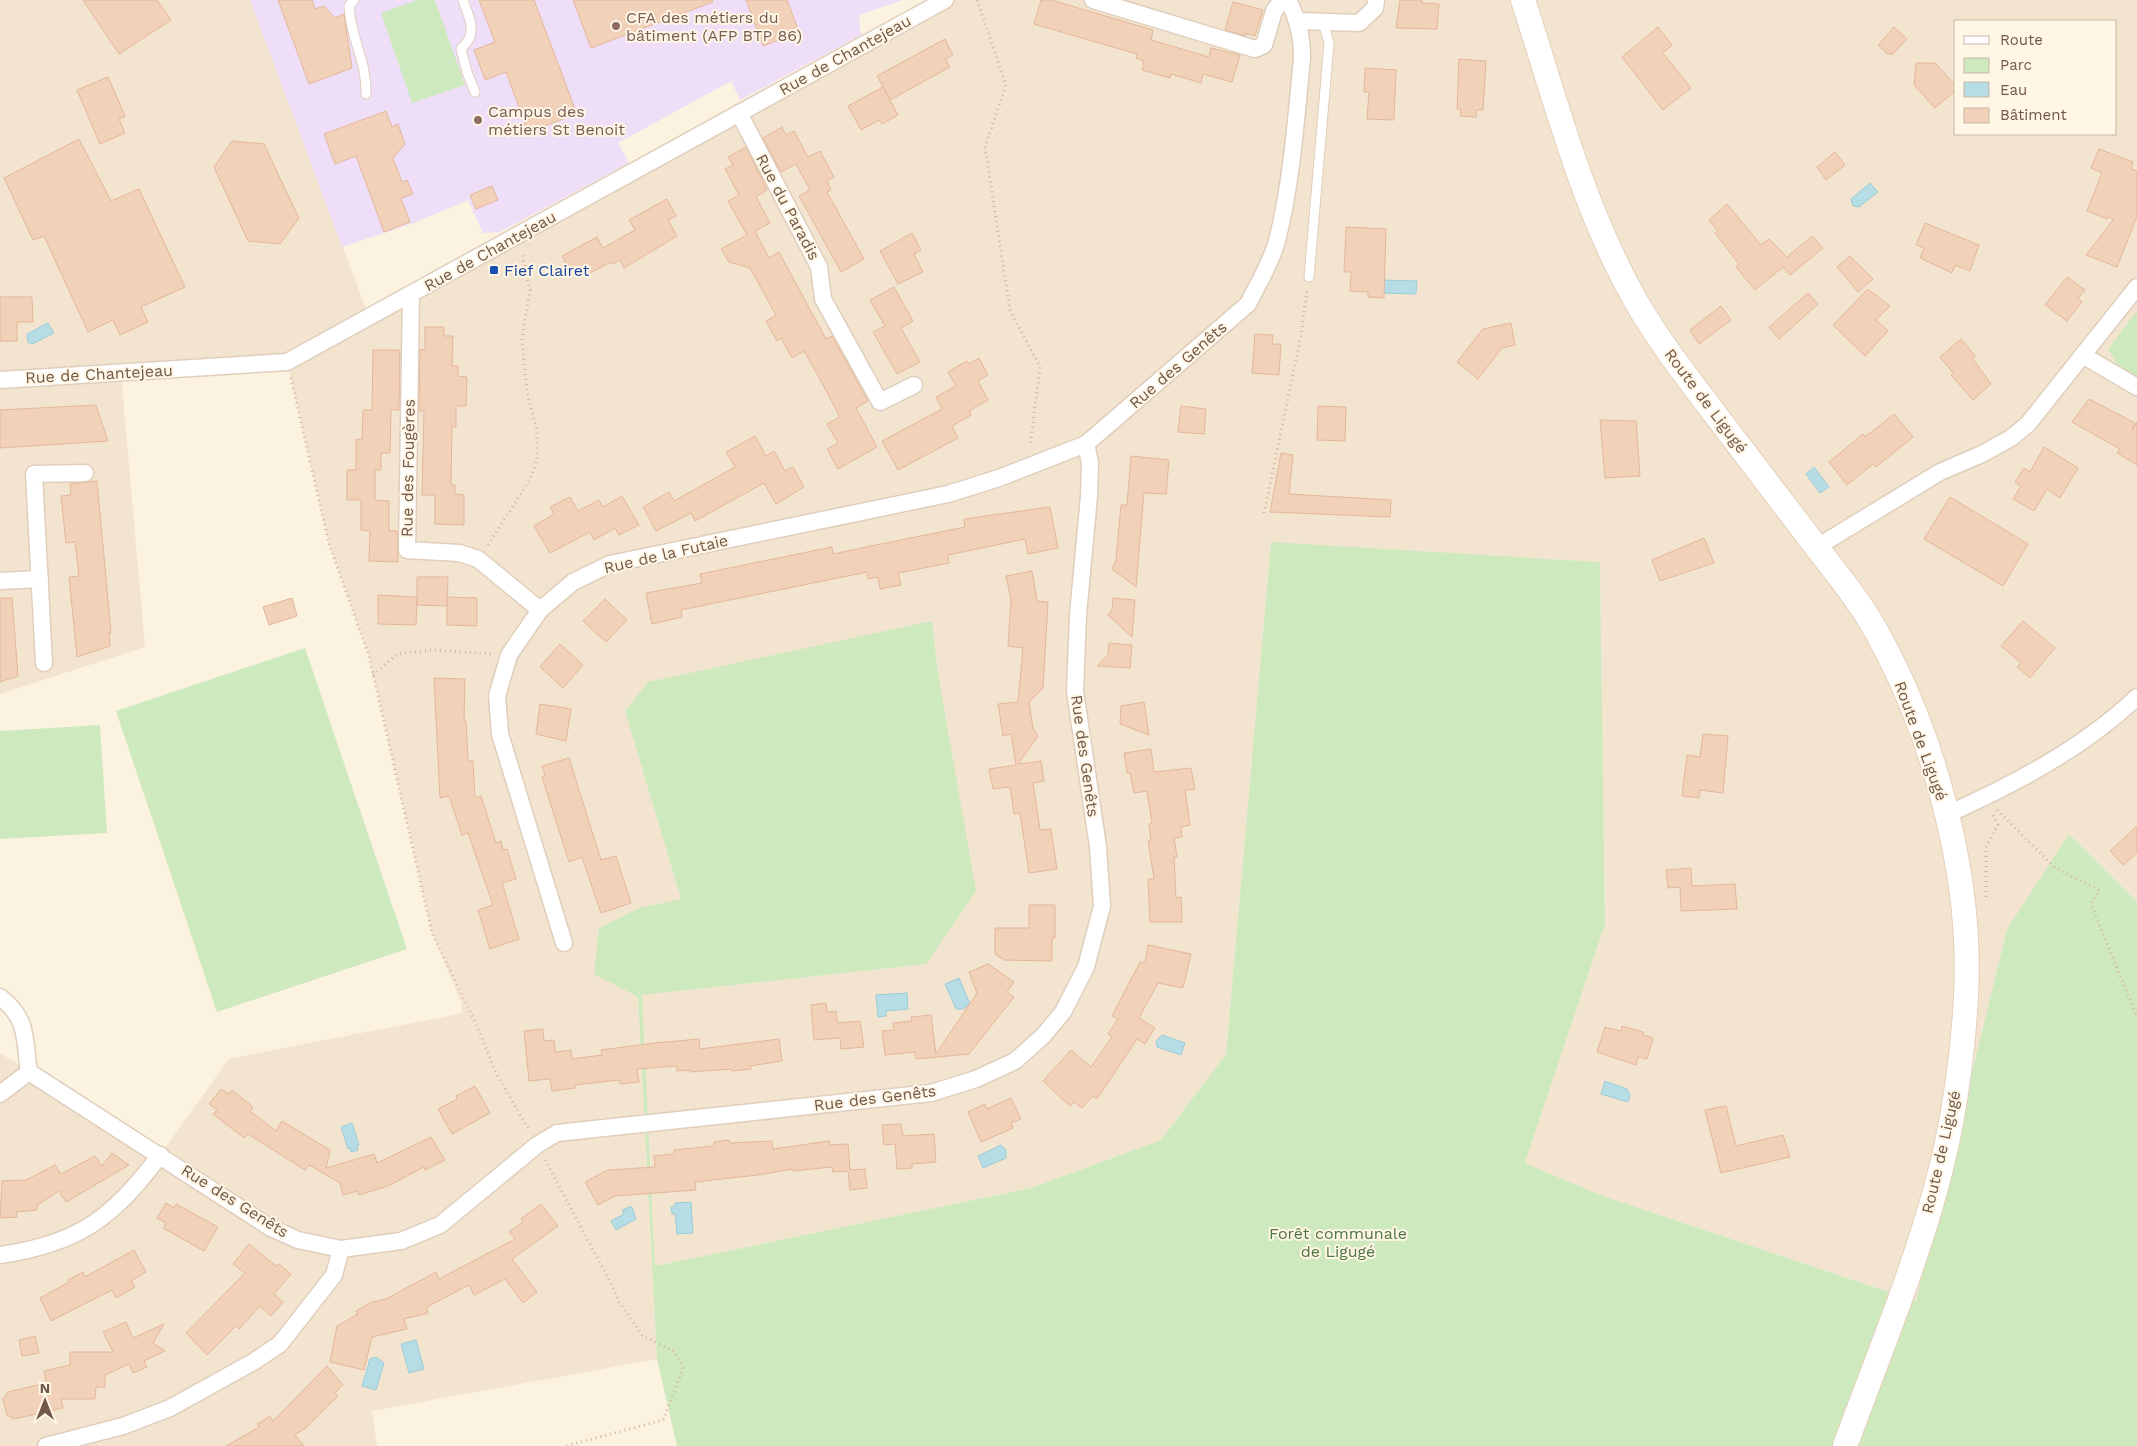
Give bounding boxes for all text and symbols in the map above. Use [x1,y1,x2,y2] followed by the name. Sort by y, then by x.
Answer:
[626,8,802,45] place label: CFA des métiers du bâtiment (AFP BTP 86)
[776,11,914,99] street label: Rue de Chantejeau
[610,20,622,32] marker: CFA des métiers du bâtiment (AFP BTP 86)
[1954,20,2117,135] legend
[2000,31,2043,49] text: Route
[2000,56,2032,74] text: Parc
[2000,81,2027,99] text: Eau
[488,102,625,139] place label: Campus des métiers St Benoit
[2000,106,2067,124] text: Bâtiment
[472,114,484,126] marker: Campus des métiers St Benoit
[752,151,824,263] street label: Rue du Paradis
[421,207,559,295] street label: Rue de Chantejeau
[504,261,590,280] place label: Fief Clairet
[488,264,500,276] marker: Fief Clairet
[1125,317,1231,413] street label: Rue des Genêts
[1661,345,1751,457] street label: Route de Ligugé
[25,361,173,387] street label: Rue de Chantejeau
[397,399,419,537] street label: Rue des Fougères
[602,530,730,578] street label: Rue de la Futaie
[1891,679,1951,803] street label: Route de Ligugé
[1067,694,1103,818] street label: Rue des Genêts
[813,1081,937,1115] street label: Rue des Genêts
[1918,1089,1964,1215] street label: Route de Ligugé
[178,1160,292,1242] street label: Rue des Genêts
[1269,1224,1407,1261] park label: Forêt communale de Ligugé
[20,1376,70,1426] north arrow
[40,1380,50,1396] text: N

